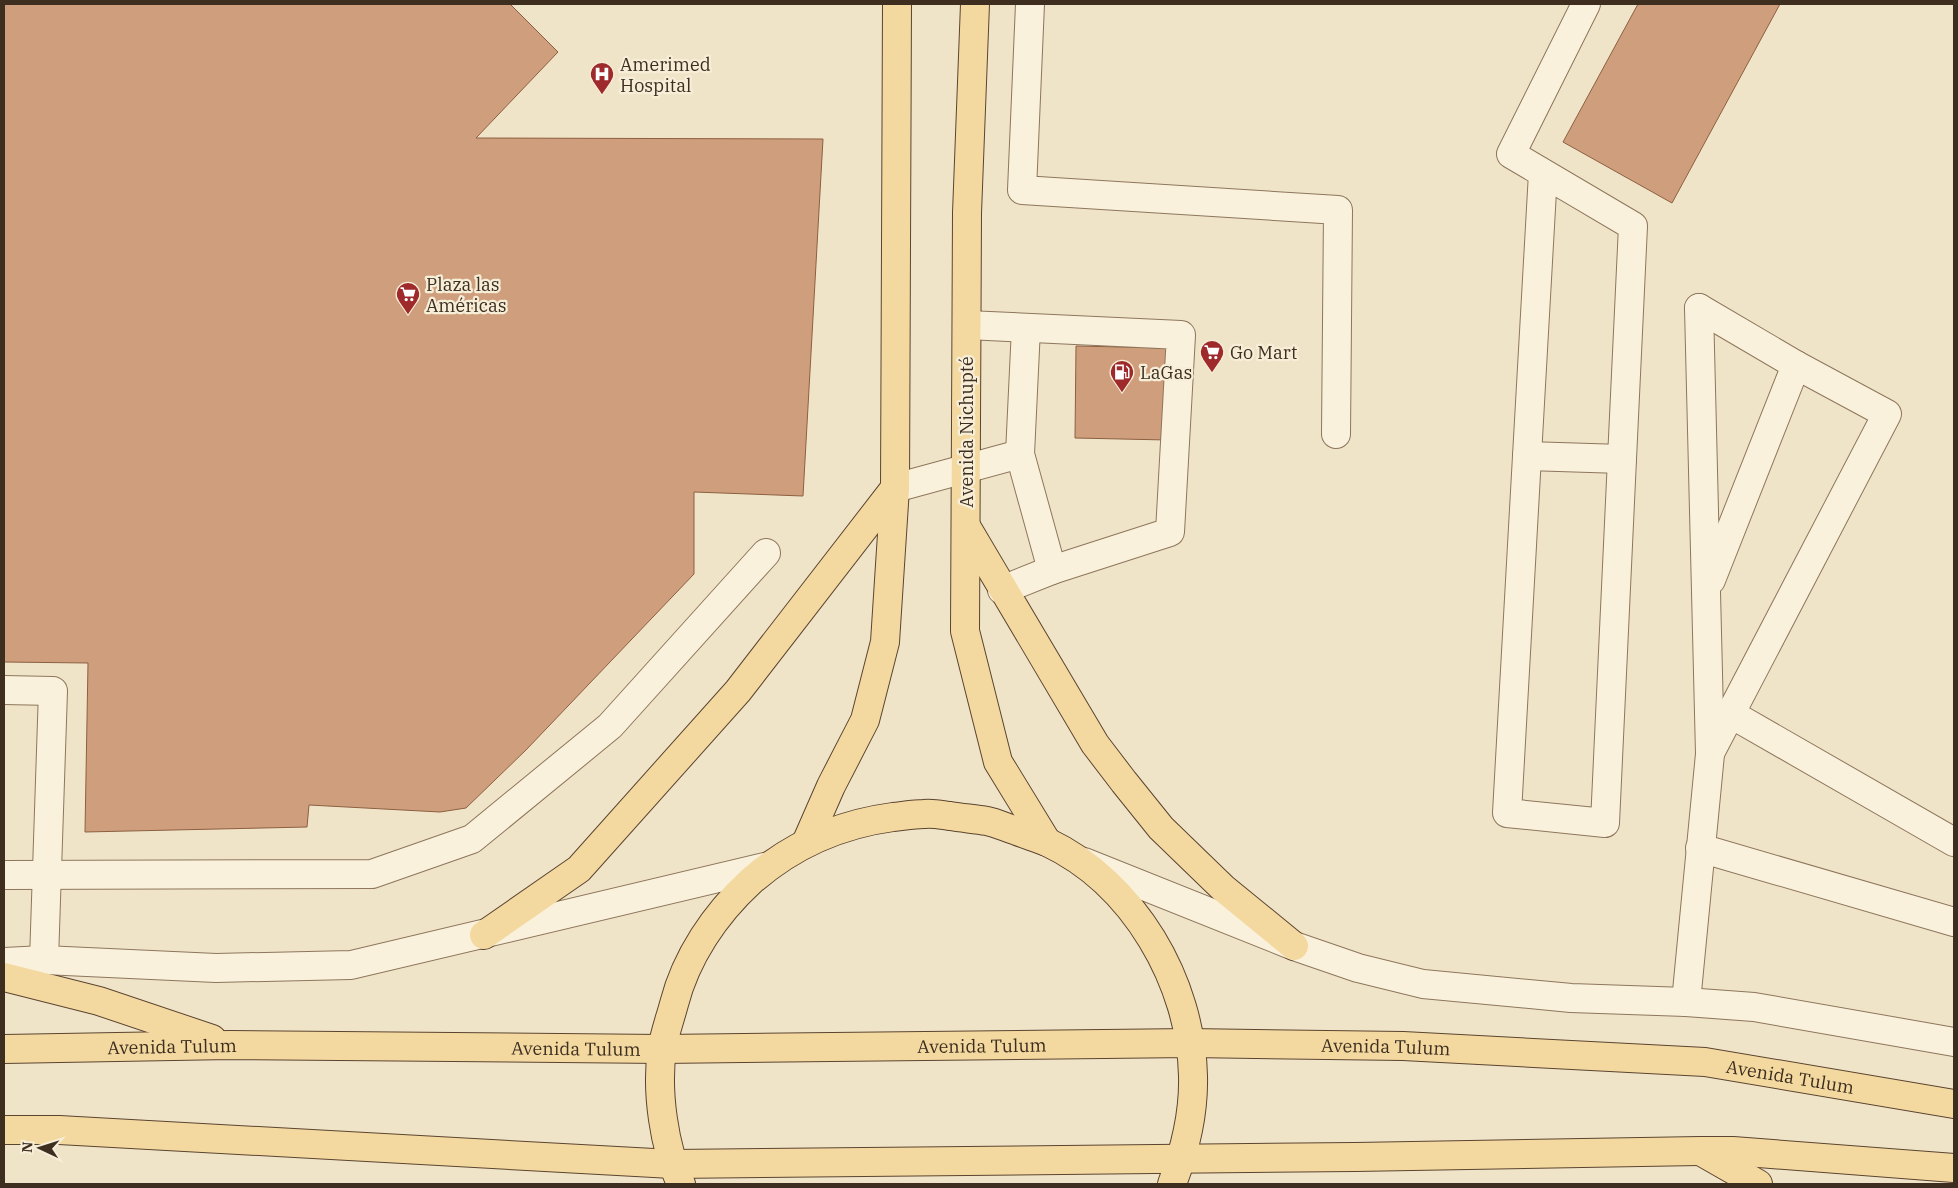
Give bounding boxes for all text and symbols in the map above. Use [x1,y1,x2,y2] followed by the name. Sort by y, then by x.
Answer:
[620,53,711,97] place label: Amerimed Hospital
[589,61,615,95] hospital icon: Amerimed Hospital
[426,273,507,317] place label: Plaza las Américas
[395,281,421,315] supermarket icon: Plaza las Américas
[1199,339,1225,373] supermarket icon: Go Mart
[1230,341,1297,364] place label: Go Mart
[955,356,978,508] street label: Avenida Nichupté
[1109,359,1135,393] fuel station icon: LaGas
[1140,361,1192,384] place label: LaGas
[107,1033,237,1059] street label: Avenida Tulum
[917,1033,1047,1058] street label: Avenida Tulum
[1321,1033,1451,1060] street label: Avenida Tulum
[511,1036,641,1060] street label: Avenida Tulum
[1725,1054,1856,1098] street label: Avenida Tulum
[15,1123,65,1173] north arrow
[18,1141,36,1153] text: N

